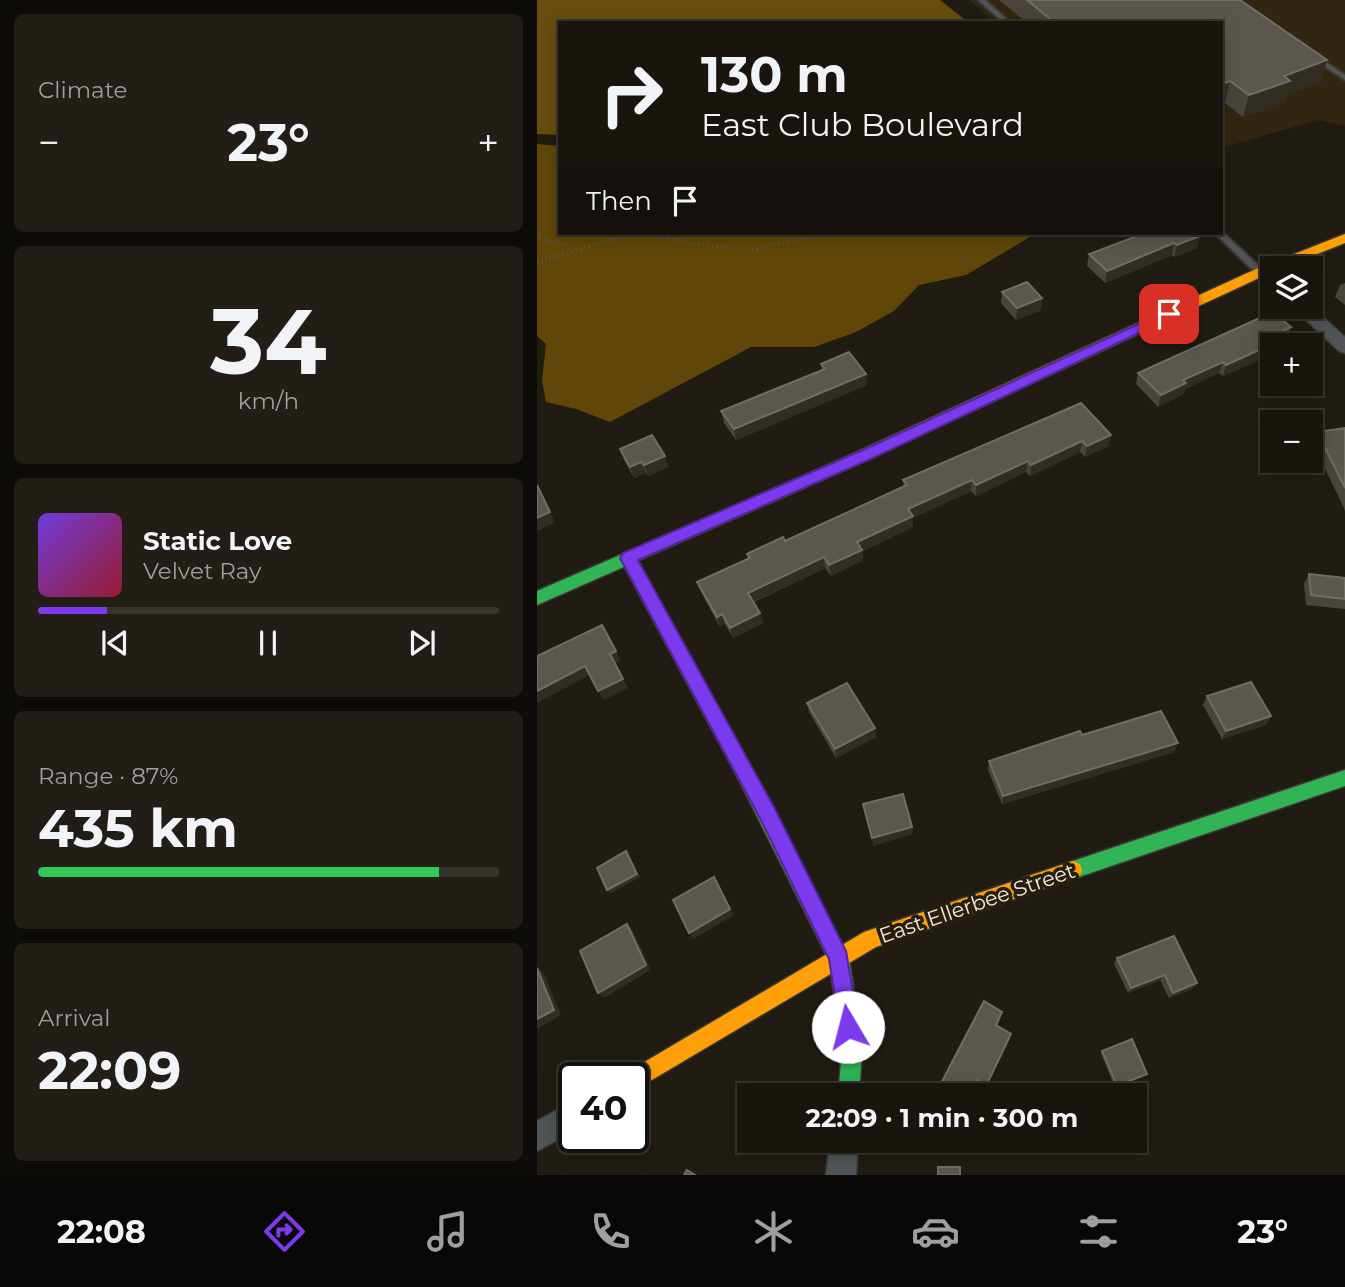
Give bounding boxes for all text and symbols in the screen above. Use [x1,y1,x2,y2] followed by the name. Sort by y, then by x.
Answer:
[701,45,848,104] text: 130 m
[586,49,677,140] icon: right
[38,76,127,104] text: Climate
[701,105,1024,144] text: East Club Boulevard
[227,111,310,174] text: 23°
[38,119,60,166] text: −
[477,119,499,166] text: +
[666,182,704,220] icon: arrive
[586,185,652,217] text: Then
[1260,256,1323,473] map controls
[1260,256,1323,319] button: layers
[1139,284,1199,344] pin
[210,286,327,397] text: 34
[1150,295,1188,333] icon: arrive
[1260,333,1323,396] button: +
[238,387,299,415] text: km/h
[1260,410,1323,473] button: −
[143,525,292,557] text: Static Love
[143,557,261,585] text: Velvet Ray
[96,624,134,662] icon: previous
[249,624,287,662] icon: pause
[403,624,441,662] icon: next
[38,762,178,790] text: Range · 87%
[38,797,238,860] text: 435 km
[876,858,1078,948] street label: East Ellerbee Street
[811,990,885,1064] position arrow
[38,1004,111,1032] text: Arrival
[38,1039,181,1102] text: 22:09
[558,1062,649,1153] speed limit sign: 40
[806,1102,1078,1134] text: 22:09 · 1 min · 300 m
[260,1207,309,1256] icon: directions
[423,1207,472,1256] icon: music
[586,1207,635,1256] icon: phone
[749,1207,798,1256] icon: climate
[911,1207,960,1256] icon: car
[1074,1207,1123,1256] icon: filters
[57,1212,146,1251] text: 22:08
[1237,1212,1288,1251] text: 23°

